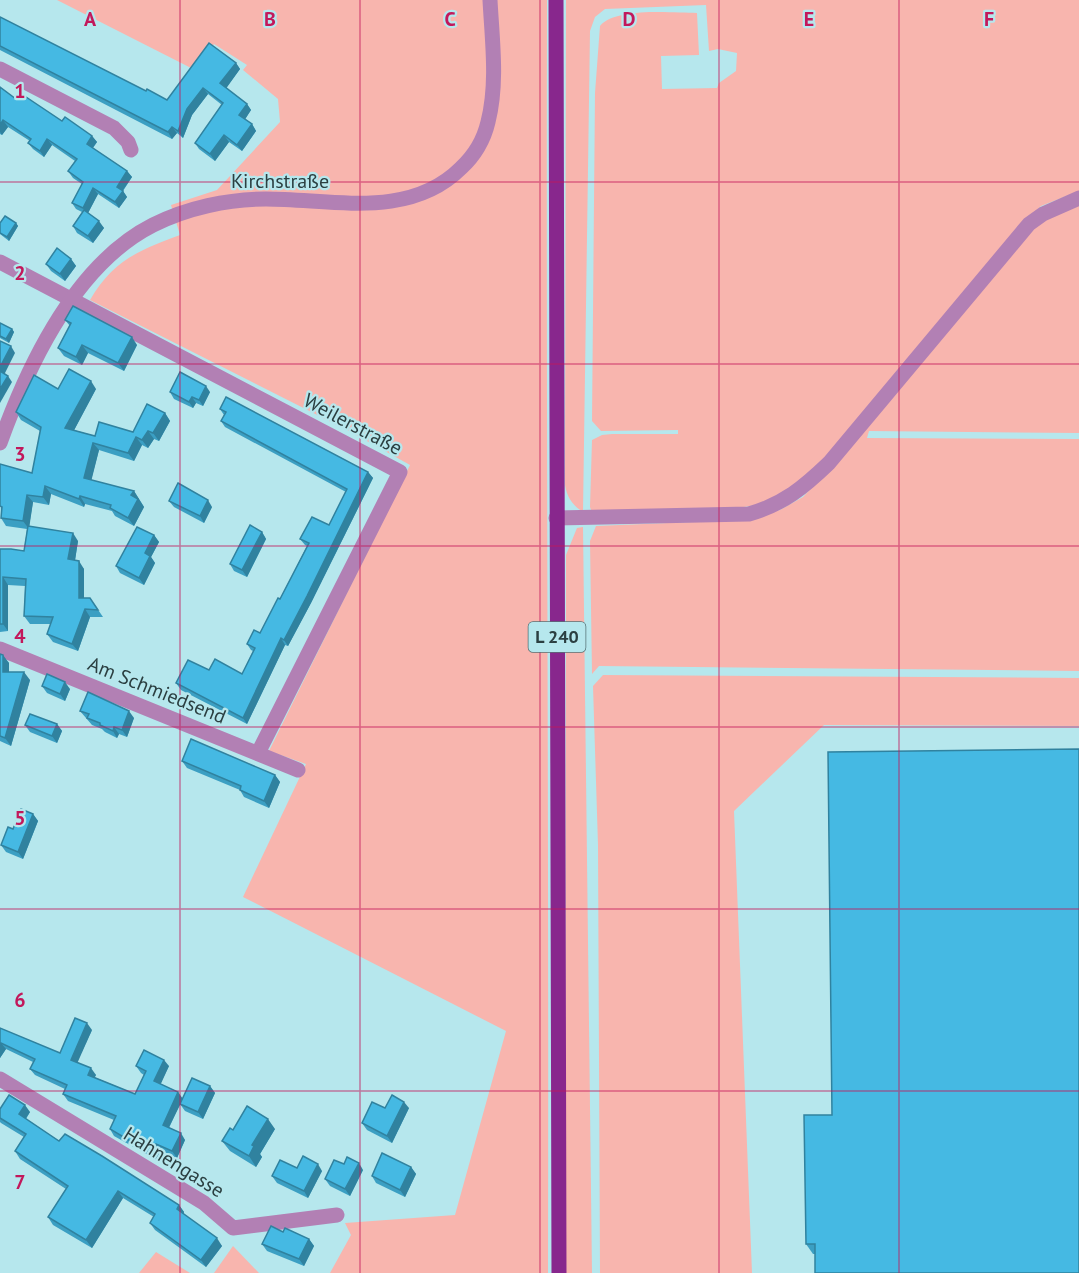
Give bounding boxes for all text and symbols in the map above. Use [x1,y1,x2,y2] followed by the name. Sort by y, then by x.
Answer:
[84,6,97,32] text: A
[264,6,276,32] text: B
[444,6,456,32] text: C
[623,6,636,32] text: D
[804,6,814,32] text: E
[984,6,994,32] text: F
[14,78,26,104] text: 1
[231,168,329,194] street label: Kirchstraße
[14,260,26,286] text: 2
[299,387,407,461] street label: Weilerstraße
[14,441,26,467] text: 3
[528,622,586,652] road number: L 240
[14,623,26,649] text: 4
[84,650,230,730] street label: Am Schmiedsend
[14,805,26,831] text: 5
[14,987,26,1013] text: 6
[119,1121,229,1203] street label: Hahnengasse
[14,1169,26,1195] text: 7

